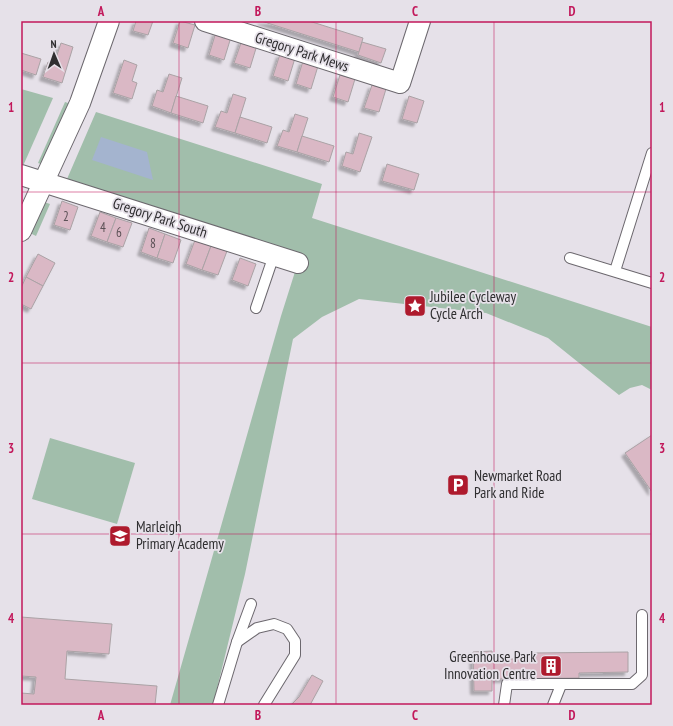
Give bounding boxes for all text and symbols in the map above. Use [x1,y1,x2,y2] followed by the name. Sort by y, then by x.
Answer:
[97,3,105,20] text: A
[255,3,261,20] text: B
[412,3,418,20] text: C
[569,3,576,20] text: D
[253,27,352,76] street label: Gregory Park Mews
[34,34,74,74] north arrow
[50,37,57,51] text: N
[8,99,14,116] text: 1
[659,99,665,116] text: 1
[110,193,210,242] street label: Gregory Park South
[63,208,69,225] house number: 2
[100,219,106,236] house number: 4
[116,224,122,241] house number: 6
[150,235,156,252] house number: 8
[8,269,14,286] text: 2
[659,269,665,286] text: 2
[429,287,517,323] place label: Jubilee Cycleway Cycle Arch
[402,293,428,319] place icon: Jubilee Cycleway Cycle Arch
[8,440,14,457] text: 3
[659,440,665,457] text: 3
[474,466,562,502] place label: Newmarket Road Park and Ride
[445,472,471,498] parking icon: Newmarket Road Park and Ride
[136,517,224,553] place label: Marleigh Primary Academy
[107,523,133,549] school or university icon: Marleigh Primary Academy
[8,610,15,627] text: 4
[659,610,666,627] text: 4
[444,647,536,683] place label: Greenhouse Park Innovation Centre
[538,653,564,679] building icon: Greenhouse Park Innovation Centre
[97,707,105,724] text: A
[255,707,261,724] text: B
[412,707,418,724] text: C
[569,707,576,724] text: D

